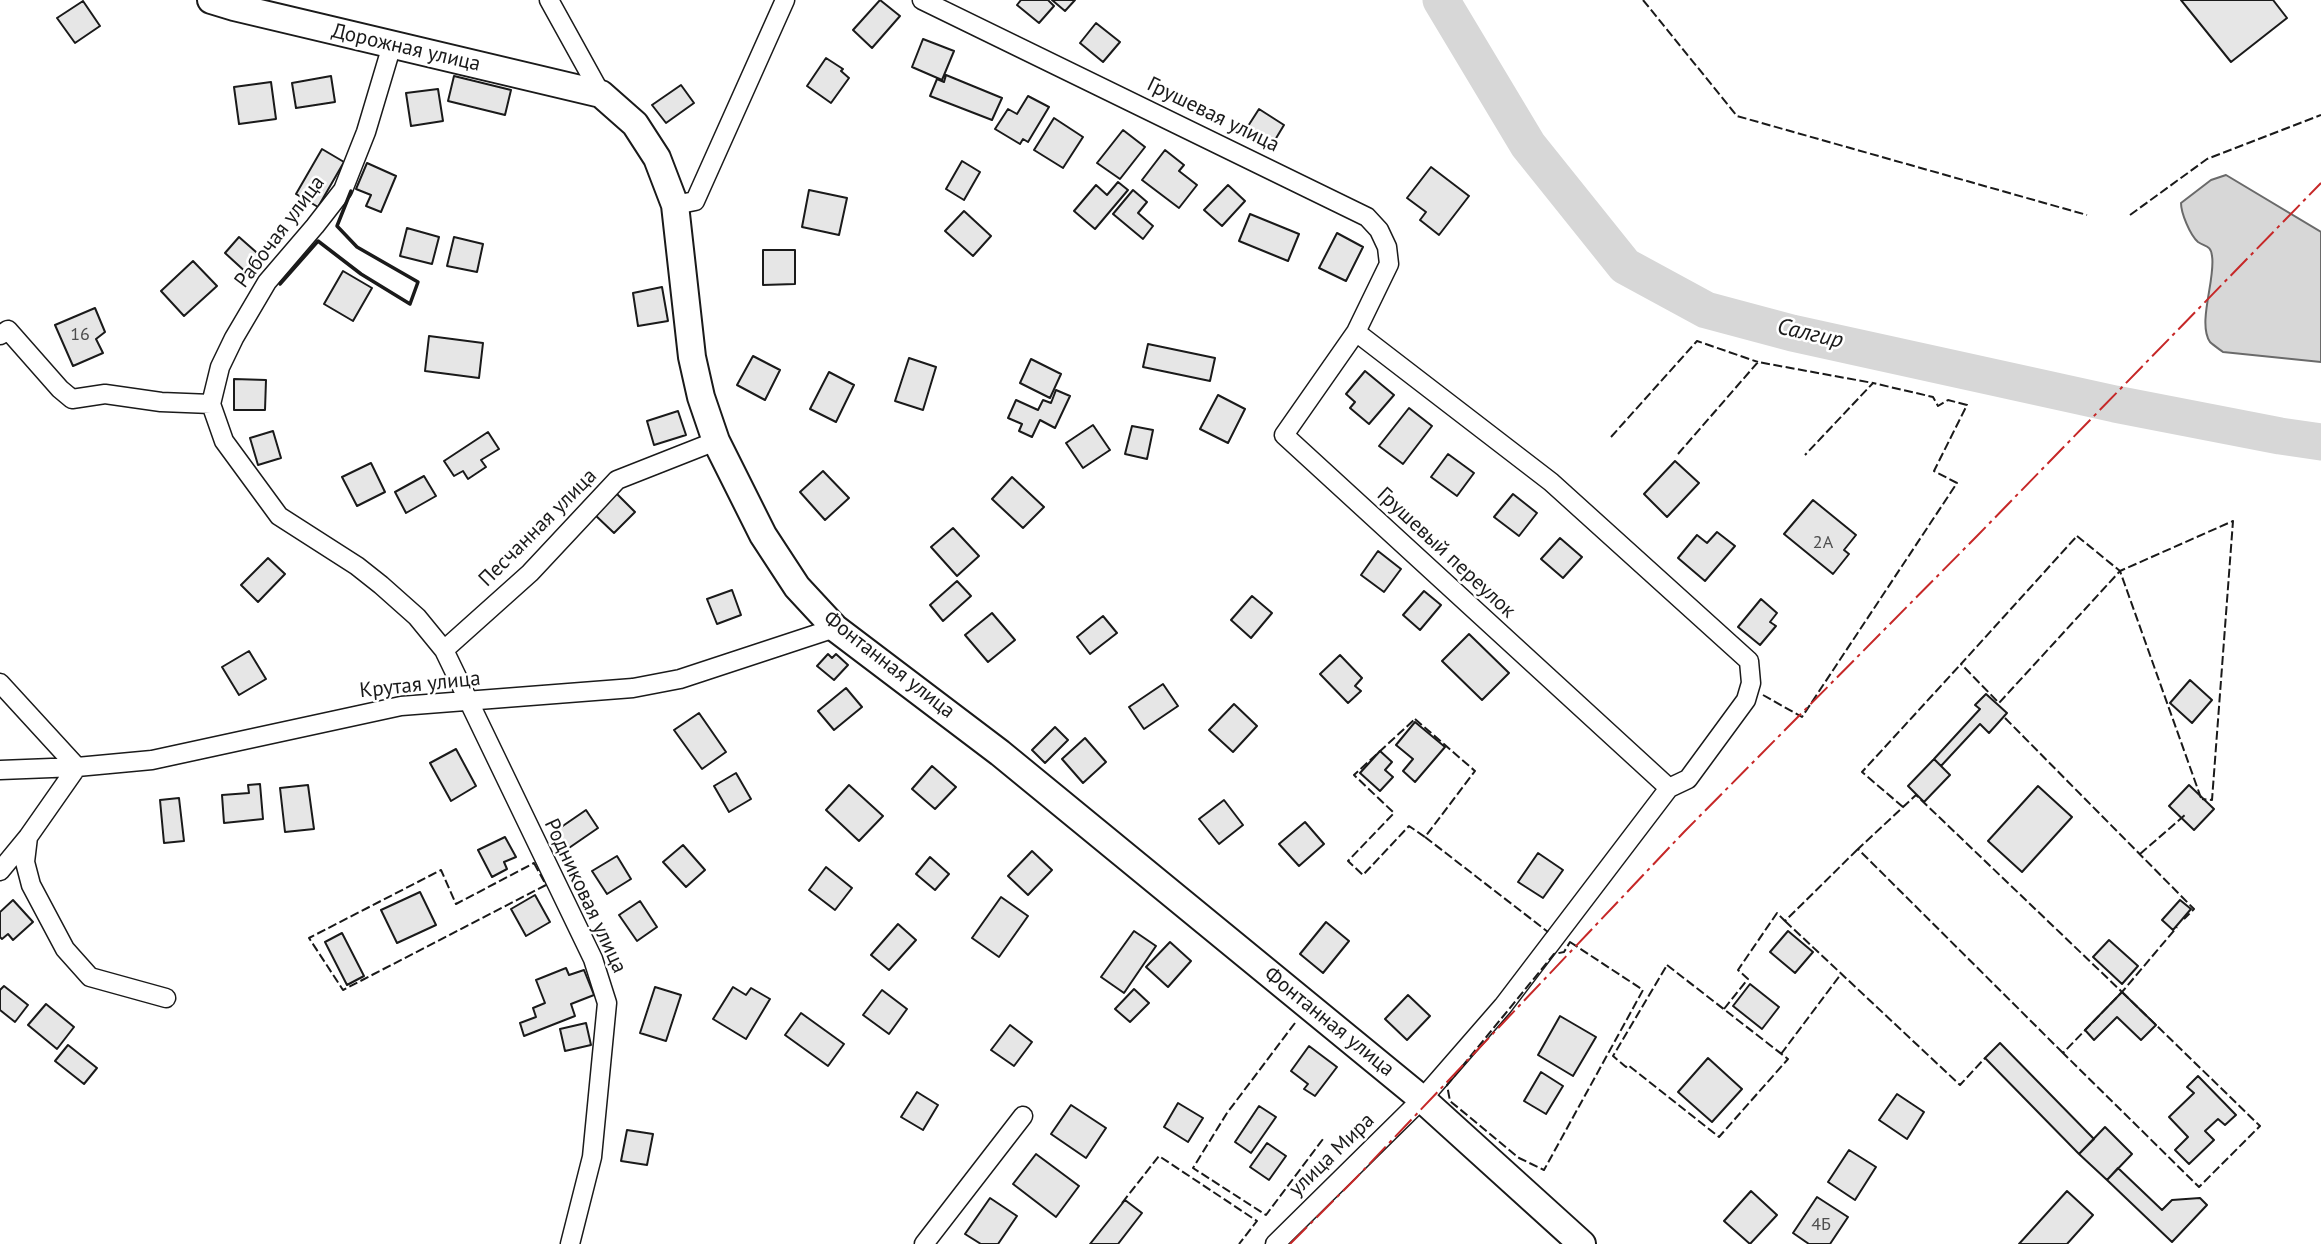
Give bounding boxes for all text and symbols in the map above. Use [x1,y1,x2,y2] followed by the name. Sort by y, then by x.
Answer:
[329,19,483,77] street label: Дорожная улица
[1143,72,1283,158] street label: Грушевая улица
[230,171,330,293] street label: Рабочая улица
[1774,313,1846,355] water label: Салгир
[70,324,90,346] house number: 16
[474,464,602,592] street label: Песчанная улица
[1371,482,1521,624] street label: Грушевый переулок
[1813,532,1833,554] house number: 2А
[818,606,960,724] street label: Фонтанная улица
[358,666,482,704] street label: Крутая улица
[538,815,632,977] street label: Родниковая улица
[1259,962,1399,1082] street label: Фонтанная улица
[1284,1108,1380,1202] street label: улица Мира
[1811,1214,1831,1236] house number: 4Б

